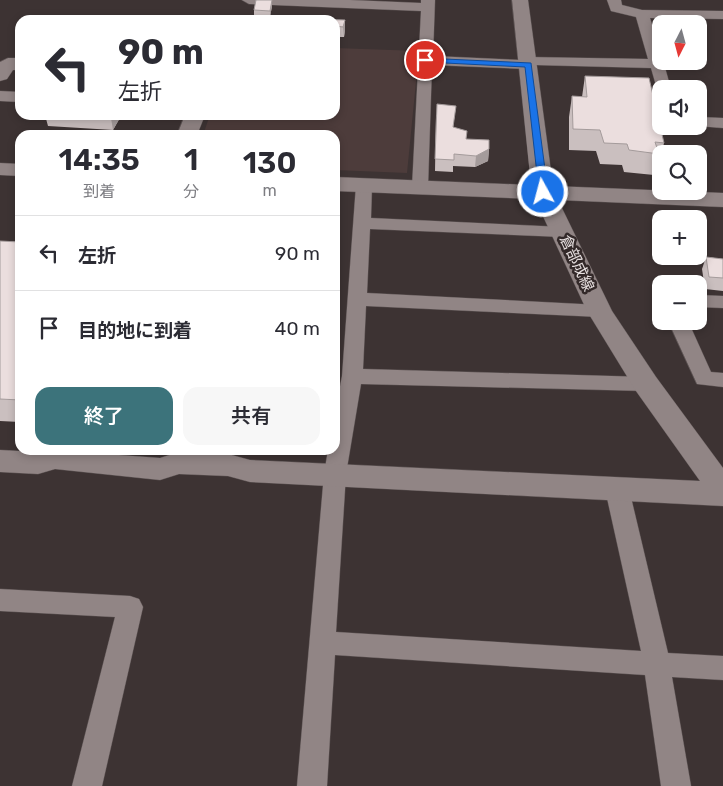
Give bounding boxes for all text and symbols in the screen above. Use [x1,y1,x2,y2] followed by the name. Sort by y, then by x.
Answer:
[652,15,708,70] north arrow
[652,15,707,330] map controls
[118,31,204,73] text: 90 m
[35,35,100,100] icon: left
[404,39,446,81] pin
[411,46,439,74] icon: arrive
[118,78,162,105] text: 左折
[652,80,707,135] button: sound
[59,142,140,178] text: 14:35
[184,142,198,178] text: 1
[243,145,296,181] text: 130
[652,145,707,200] button: search
[516,165,568,217] position arrow
[262,181,277,200] text: m
[83,182,115,201] text: 到着
[183,182,199,201] text: 分
[652,210,707,265] button: +
[556,232,598,294] street label: 倉部成線
[35,239,63,267] icon: left
[275,242,320,265] text: 90 m
[78,244,116,267] text: 左折
[652,275,707,330] button: −
[35,314,63,342] icon: arrive
[275,317,320,340] text: 40 m
[78,319,192,342] text: 目的地に到着
[35,387,173,445] button: 終了
[183,387,320,445] button: 共有

